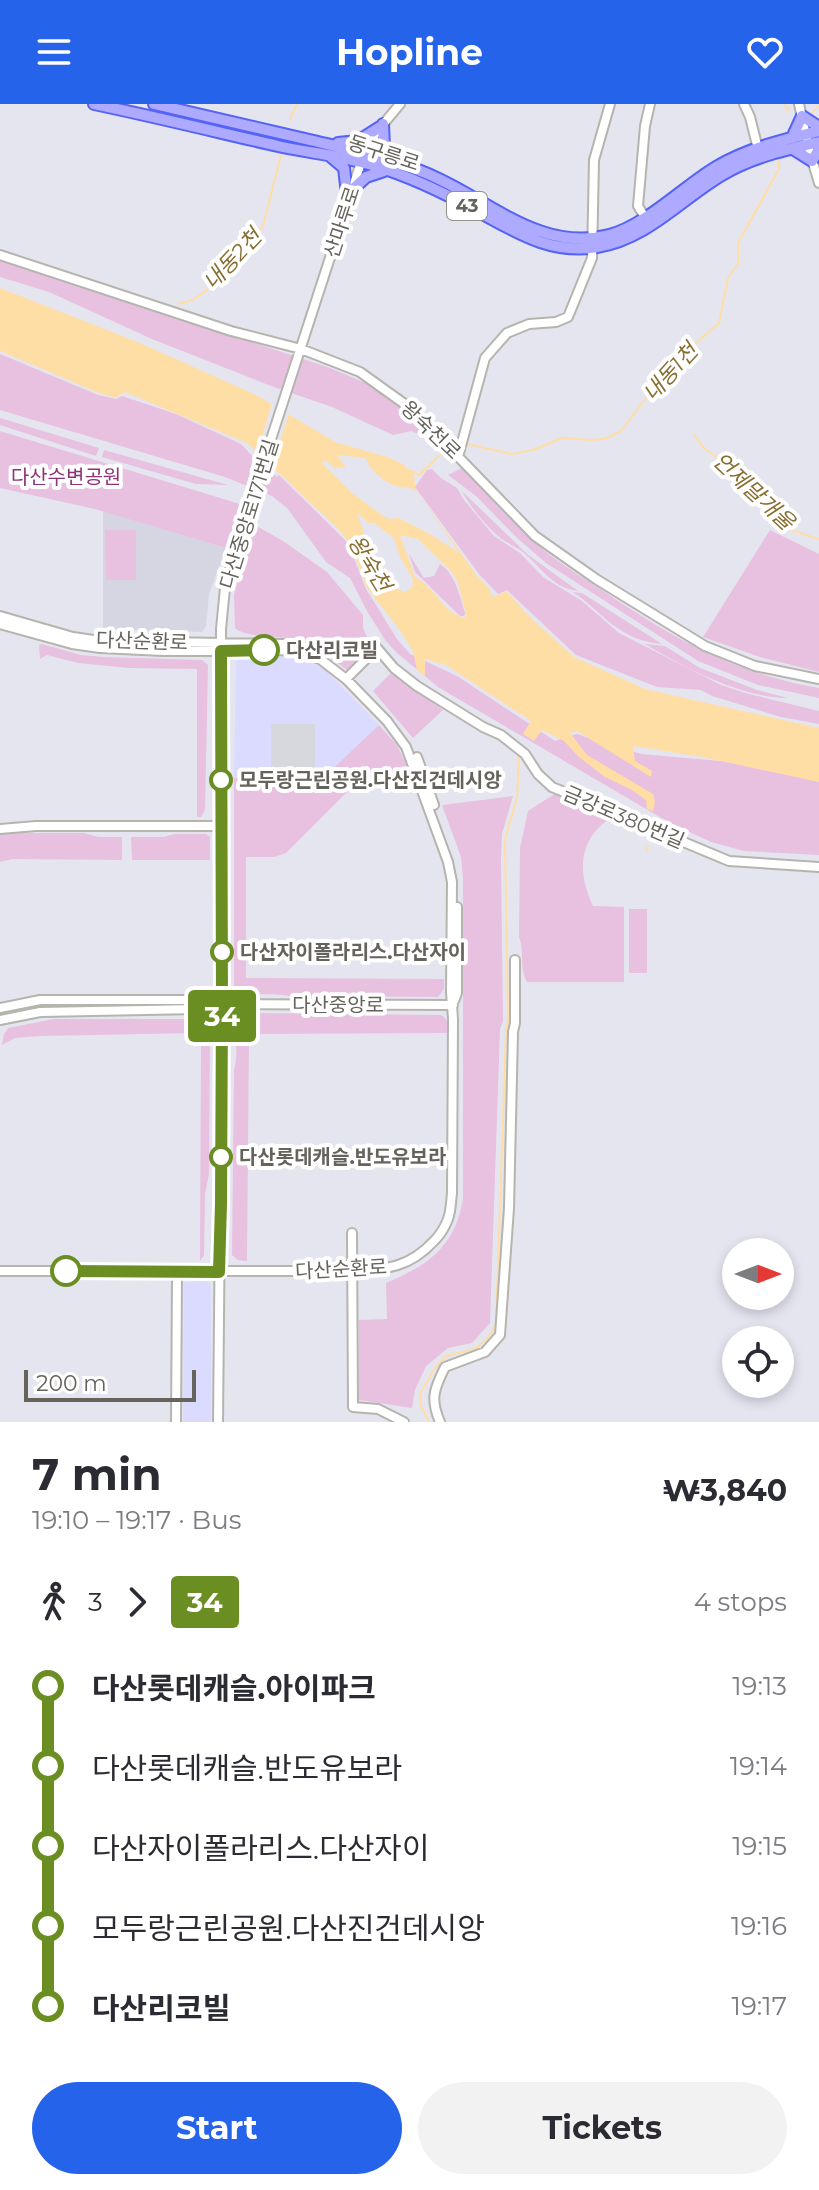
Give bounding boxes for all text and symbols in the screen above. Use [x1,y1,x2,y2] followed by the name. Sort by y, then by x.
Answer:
[32,30,76,74] icon: menu
[336,30,483,74] text: Hopline
[743,30,787,74] icon: heart
[345,130,423,176] street label: 동구릉로
[319,183,365,261] street label: 산마루로
[447,192,487,220] road number: 43
[198,221,269,295] water label: 내동2천
[637,336,705,407] water label: 내동1천
[396,396,466,464] street label: 왕숙천로
[215,436,283,592] street label: 다산중앙로171번길
[707,447,801,537] water label: 언제말개울
[11,465,121,489] park label: 다산수변공원
[342,530,398,599] water label: 왕숙천
[96,627,188,655] street label: 다산순환로
[249,635,279,665] marker: 다산리코빌
[286,638,378,662] place label: 다산리코빌
[239,768,502,792] place label: 모두랑근린공원.다산진건데시앙
[210,769,232,791] marker: 모두랑근린공원.다산진건데시앙
[560,781,688,853] street label: 금강로380번길
[240,940,466,964] place label: 다산자이폴라리스.다산자이
[211,941,233,963] marker: 다산자이폴라리스.다산자이
[186,990,258,1042] line badge: 34
[292,993,384,1017] street label: 다산중앙로
[204,999,240,1033] text: 34
[239,1145,447,1169] place label: 다산롯데캐슬.반도유보라
[210,1146,232,1168] marker: 다산롯데캐슬.반도유보라
[722,1238,794,1310] north arrow
[722,1238,794,1398] map controls
[294,1255,388,1283] street label: 다산순환로
[51,1256,81,1286] unlabelled marker
[722,1326,794,1398] button: locate
[24,1366,196,1402] scale bar
[36,1370,107,1397] text: 200 m
[32,1447,162,1501] text: 7 min
[663,1472,787,1509] text: ₩3,840
[32,1504,241,1536] text: 19:10 – 19:17 · Bus
[32,1580,76,1624] icon: walk
[115,1580,159,1624] icon: forward
[187,1585,223,1619] text: 34
[88,1586,103,1618] text: 3
[694,1586,787,1618] text: 4 stops
[92,1670,376,1707] text: 다산롯데캐슬.아이파크
[732,1670,787,1702] text: 19:13
[92,1750,402,1787] text: 다산롯데캐슬.반도유보라
[730,1750,787,1782] text: 19:14
[92,1830,430,1867] text: 다산자이폴라리스.다산자이
[732,1830,787,1862] text: 19:15
[92,1910,485,1947] text: 모두랑근린공원.다산진건데시앙
[731,1910,787,1942] text: 19:16
[92,1990,230,2027] text: 다산리코빌
[732,1990,787,2022] text: 19:17
[32,2082,402,2174] button: Start
[418,2082,787,2174] button: Tickets

